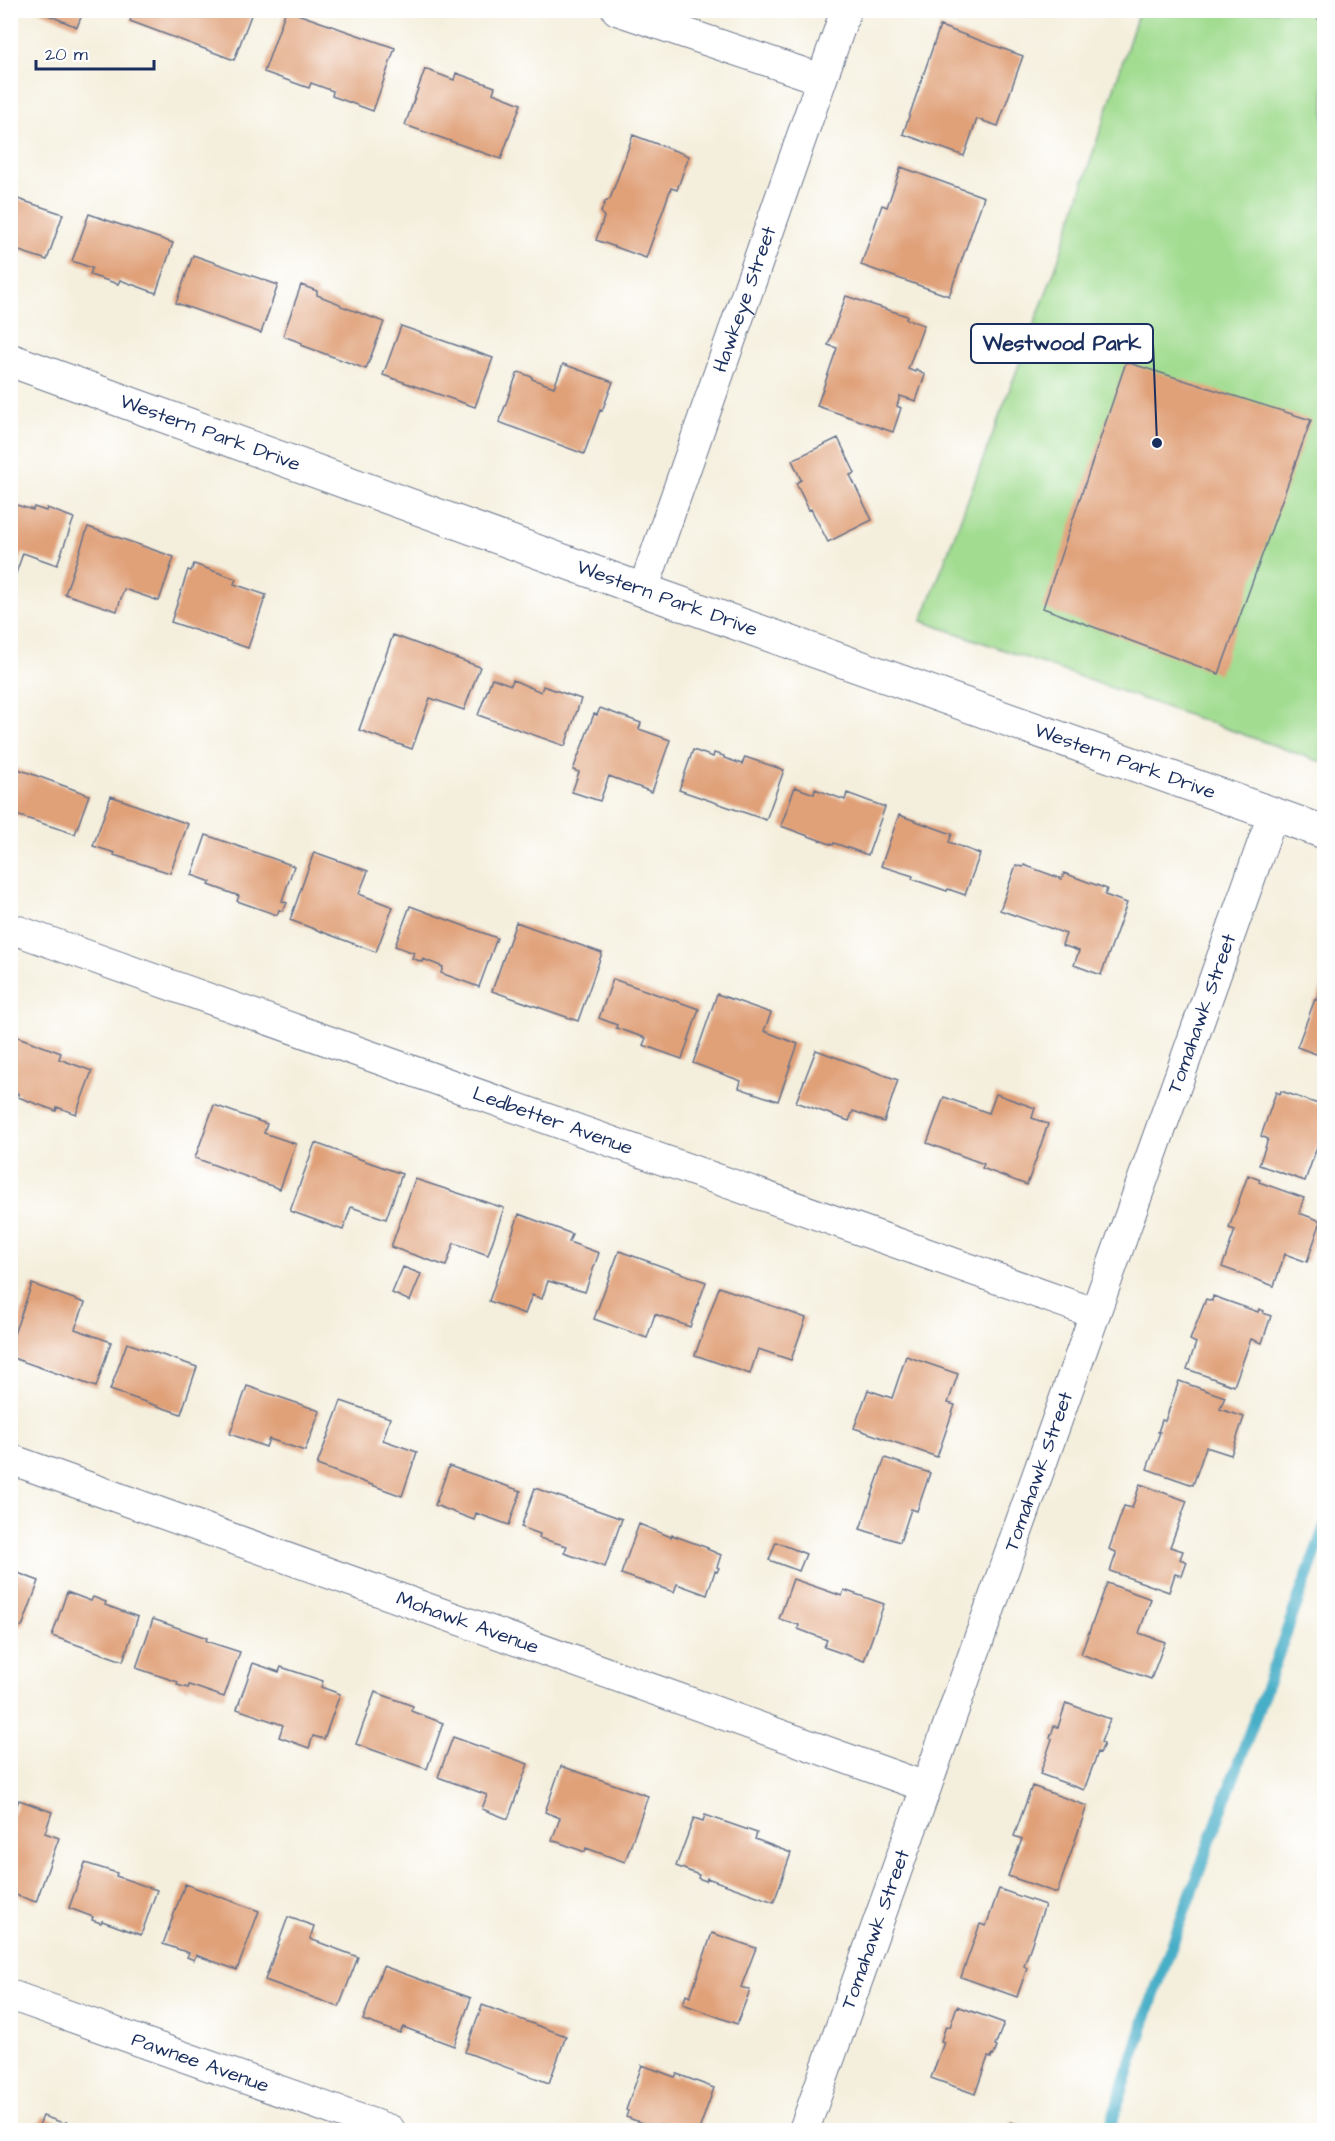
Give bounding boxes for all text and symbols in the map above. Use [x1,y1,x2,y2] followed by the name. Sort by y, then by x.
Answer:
[36,33,154,71] scale bar
[45,42,88,67] text: 20 m
[706,222,783,376] street label: Hawkeye Street
[971,324,1153,363] callout: Westwood Park
[982,329,1141,358] text: Westwood Park
[116,387,305,478] street label: Western Park Drive
[573,553,762,644] street label: Western Park Drive
[1031,716,1219,806] street label: Western Park Drive
[1160,930,1243,1098] street label: Tomahawk Street
[469,1079,637,1162] street label: Ledbetter Avenue
[997,1388,1080,1555] street label: Tomahawk Street
[393,1584,543,1661] street label: Mohawk Avenue
[834,1846,917,2013] street label: Tomahawk Street
[128,2025,273,2100] street label: Pawnee Avenue

